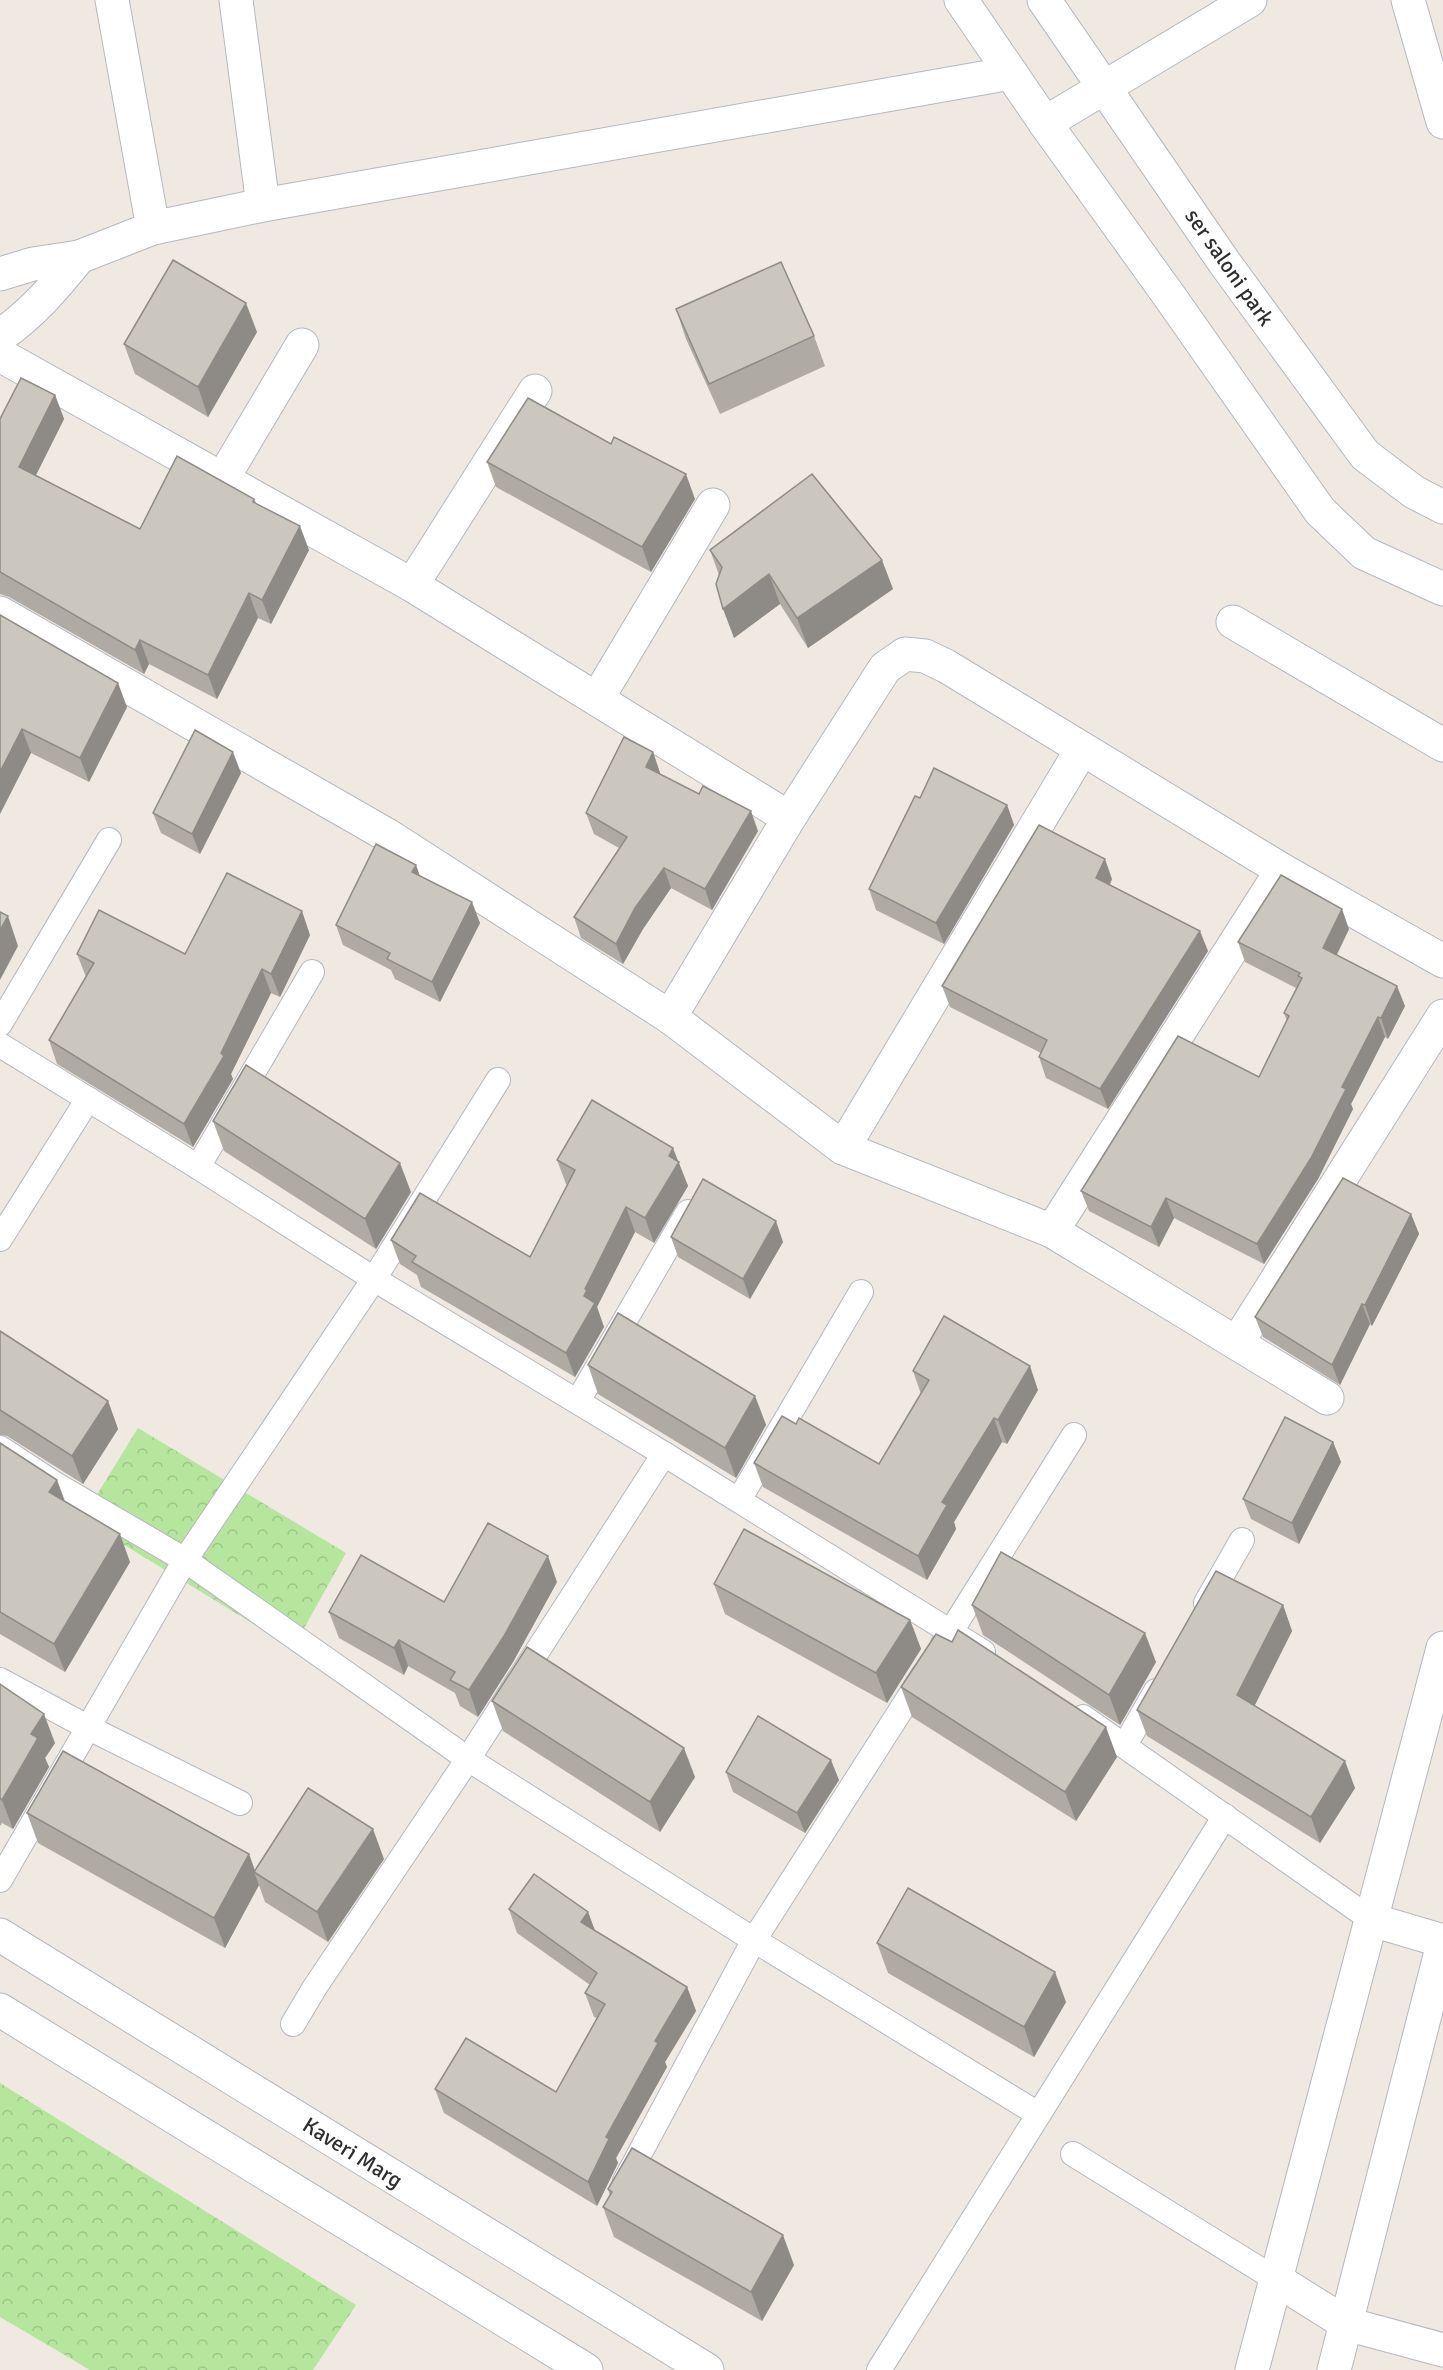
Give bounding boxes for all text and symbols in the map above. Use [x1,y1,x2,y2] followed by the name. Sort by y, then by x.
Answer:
[1179,204,1280,331] street label: ser saloni park
[298,2111,408,2194] street label: Kaveri Marg

